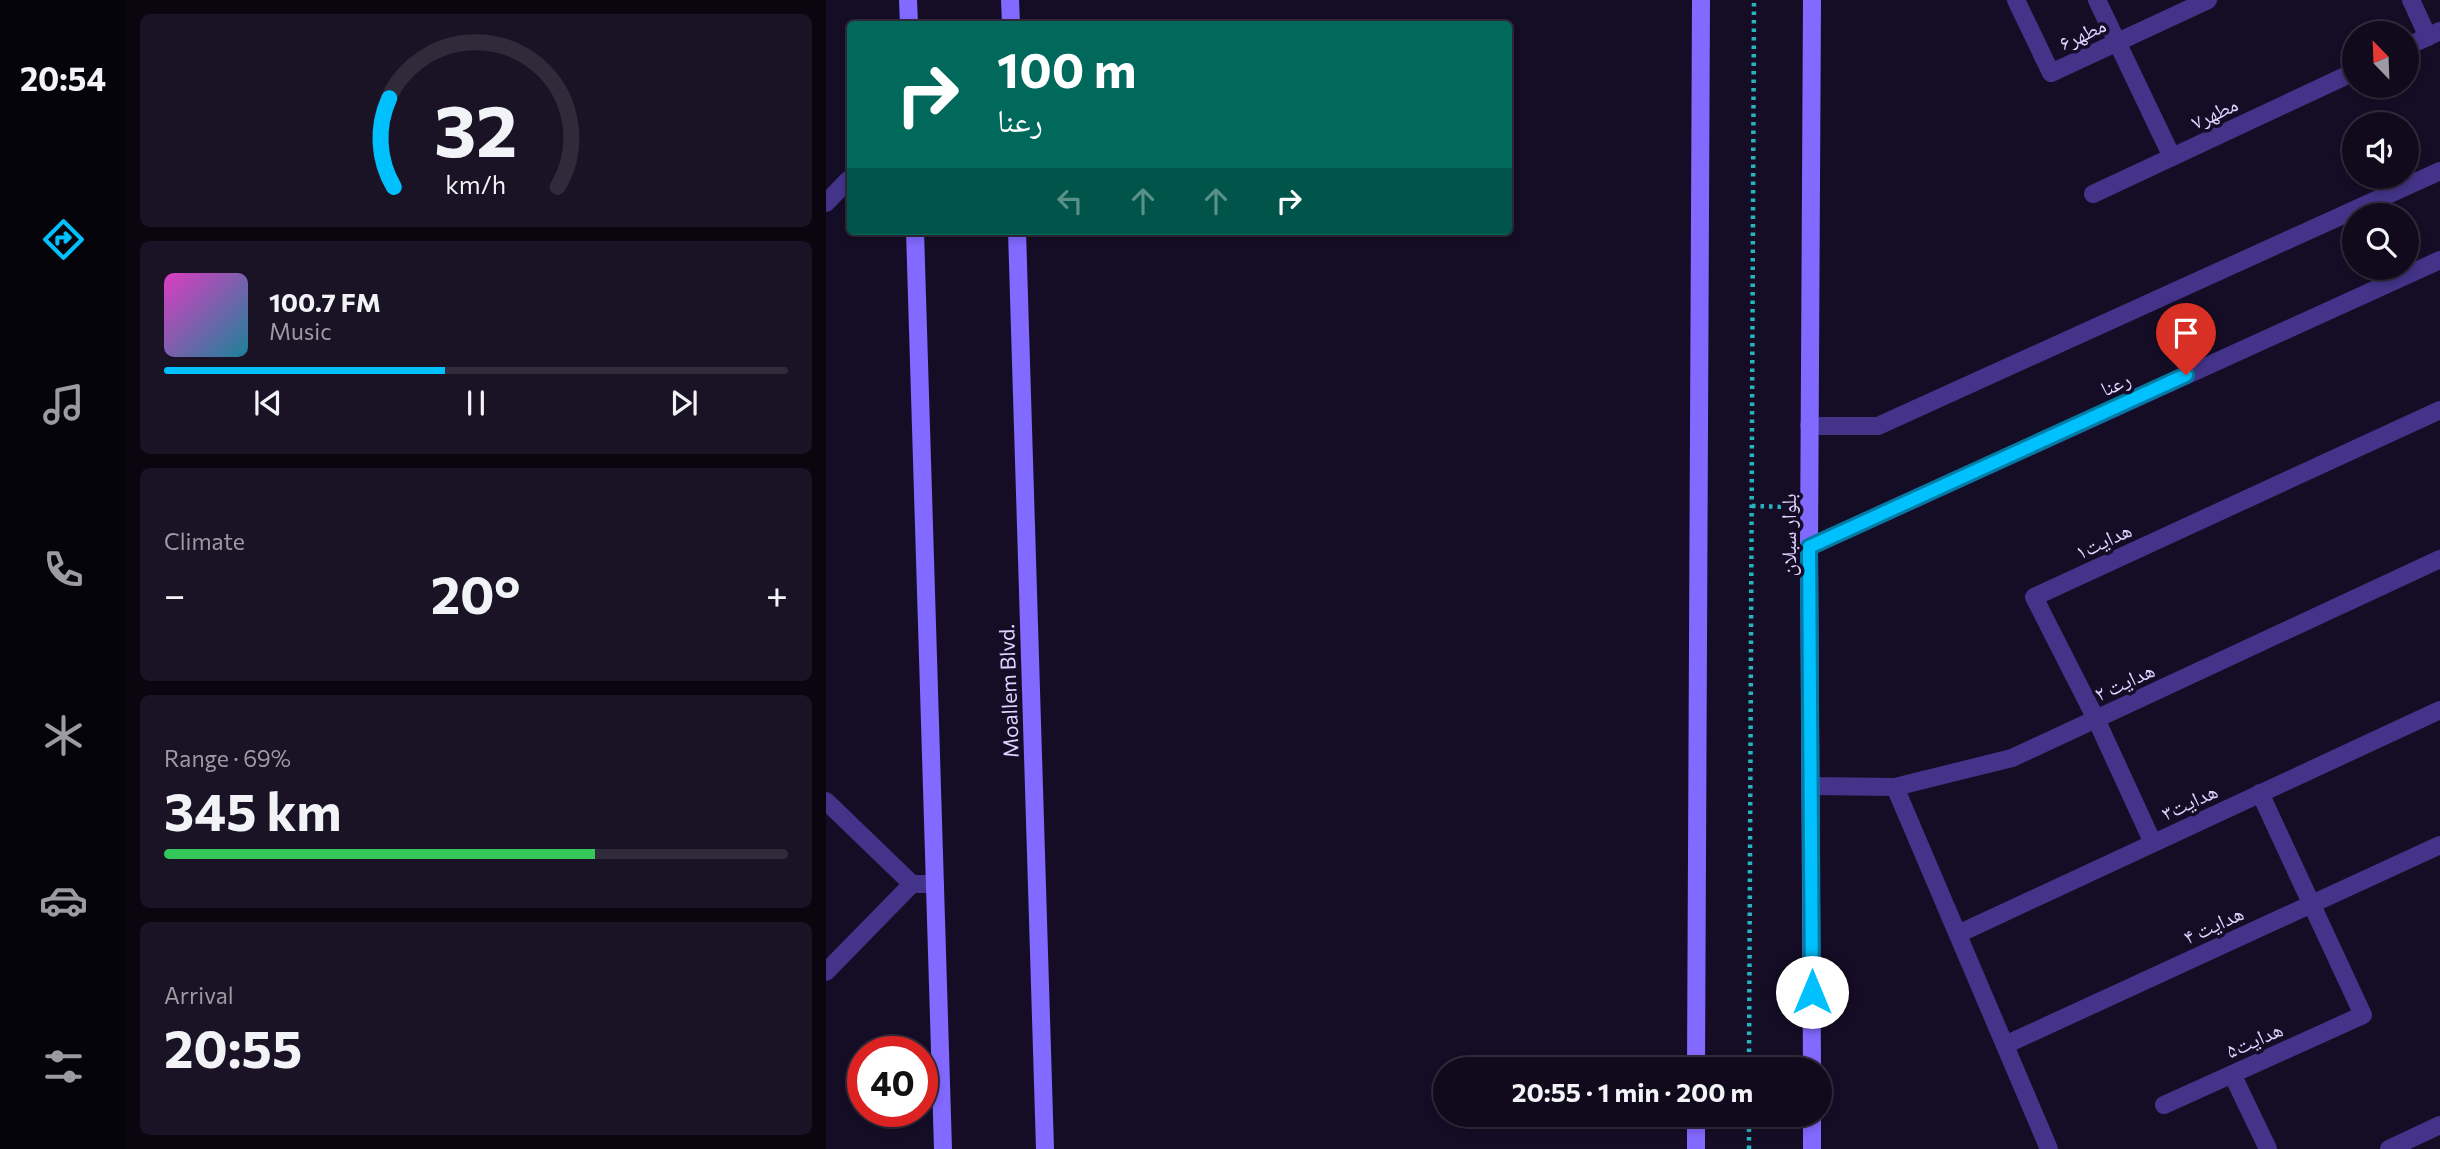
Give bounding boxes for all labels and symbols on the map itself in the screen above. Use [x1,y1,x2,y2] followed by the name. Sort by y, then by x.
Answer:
[2055,11,2110,56] street label: مطهر۶
[2342,21,2418,98] north arrow
[2187,90,2242,135] street label: مطهر۷
[2156,303,2216,375] pin
[2096,365,2134,401] street label: رعنا
[1775,494,1801,576] street label: بلوار سبلان
[2071,516,2135,564] street label: هدایت۱
[993,624,1023,758] street label: Moallem Blvd.
[2090,656,2158,706] street label: هدایت ۲
[2157,777,2221,825] street label: هدایت۳
[2179,899,2247,949] street label: هدایت ۴
[1775,955,1849,1029] position arrow
[2222,1015,2286,1063] street label: هدایت۵
[847,1036,938,1127] speed limit sign: 40

